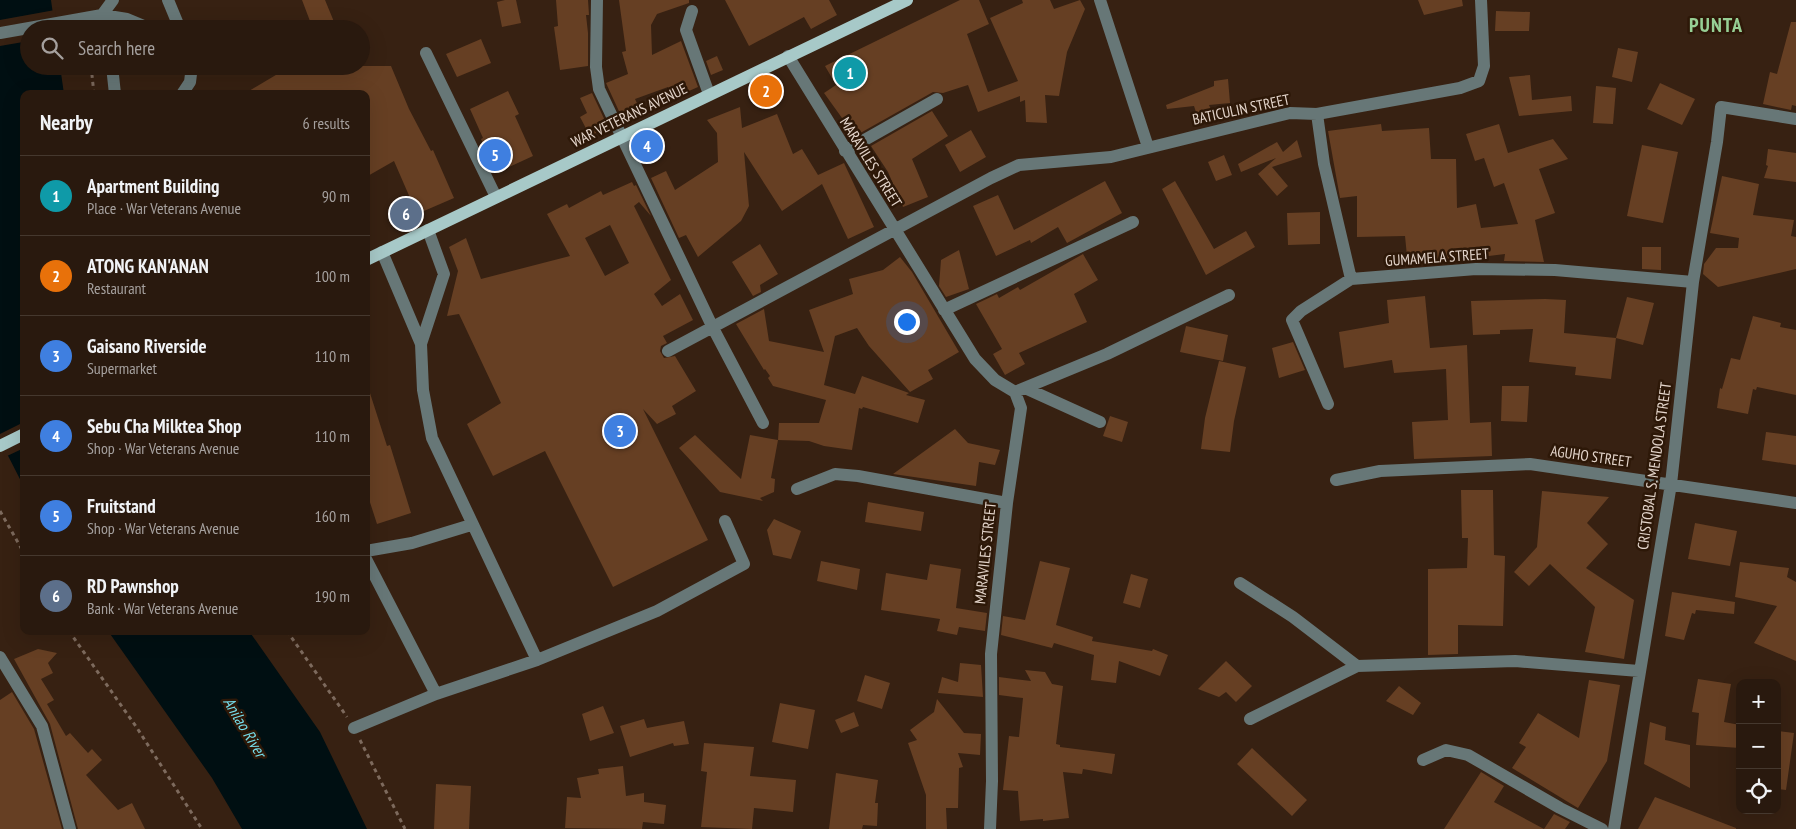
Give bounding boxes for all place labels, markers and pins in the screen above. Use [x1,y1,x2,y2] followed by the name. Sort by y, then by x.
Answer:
[834,54,866,92] pin: 1
[750,72,782,110] pin: 2
[631,127,663,165] pin: 4
[479,136,511,174] pin: 5
[390,195,422,233] pin: 6
[604,412,636,450] pin: 3

